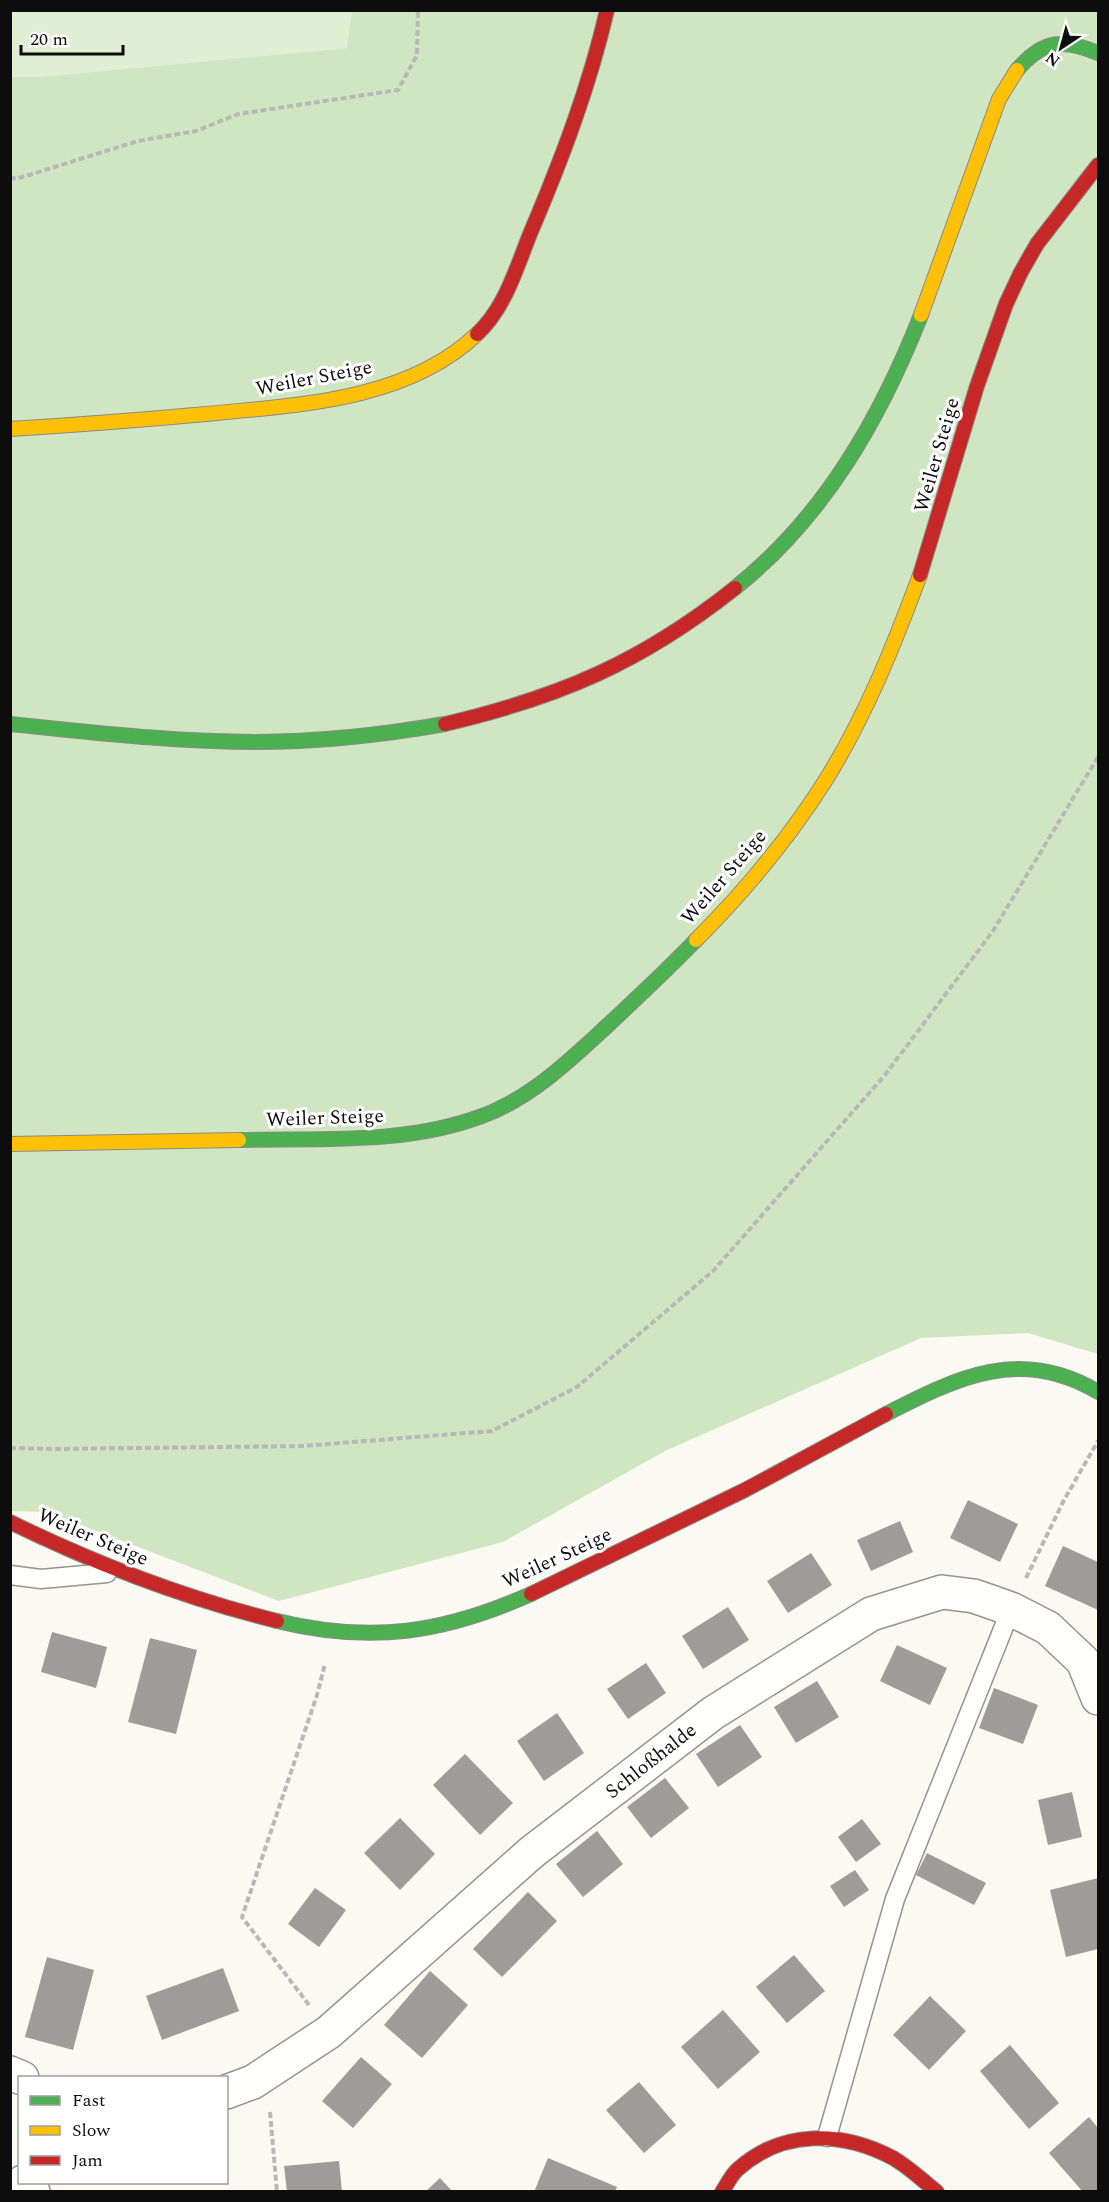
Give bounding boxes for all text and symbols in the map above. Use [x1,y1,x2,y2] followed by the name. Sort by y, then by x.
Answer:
[21,18,123,56] scale bar
[1031,18,1091,78] north arrow
[30,26,68,53] text: 20 m
[1040,46,1065,73] text: N
[253,352,375,404] street label: Weiler Steige
[906,394,968,516] street label: Weiler Steige
[674,823,774,931] street label: Weiler Steige
[266,1101,384,1135] street label: Weiler Steige
[33,1500,153,1574] street label: Weiler Steige
[497,1519,617,1597] street label: Weiler Steige
[599,1716,703,1806] street label: Schloßhalde
[18,2076,228,2184] legend
[72,2087,105,2114] text: Fast
[72,2117,111,2144] text: Slow
[72,2147,103,2174] text: Jam

